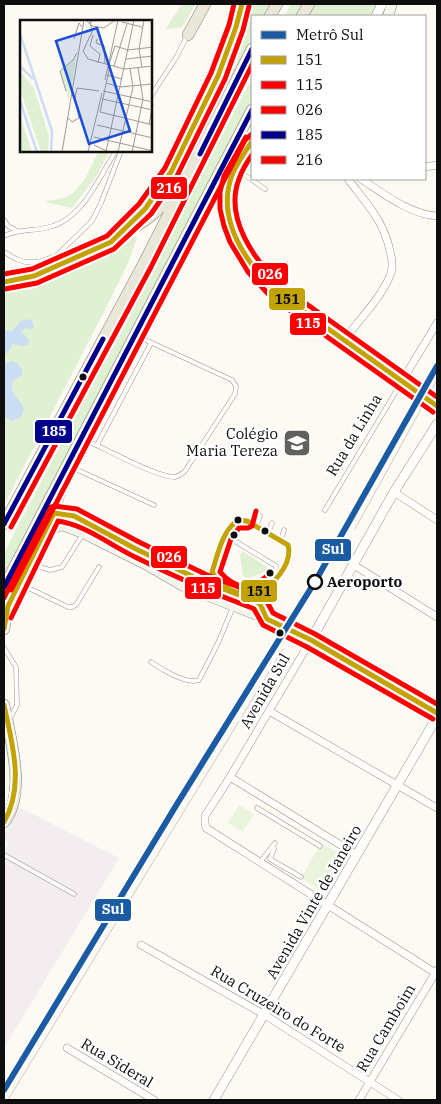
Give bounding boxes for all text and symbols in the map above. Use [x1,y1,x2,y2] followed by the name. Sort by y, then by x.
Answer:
[251,15,426,180] legend
[20,20,152,152] inset map
[296,25,364,44] text: Metrô Sul
[296,50,323,69] text: 151
[296,75,323,94] text: 115
[296,100,323,119] text: 026
[296,125,323,144] text: 185
[296,150,323,169] text: 216
[150,176,188,200] line badge: 216
[156,179,182,197] text: 216
[251,262,289,286] line badge: 026
[257,265,283,283] text: 026
[268,287,306,311] line badge: 151
[274,290,300,308] text: 151
[289,312,327,336] line badge: 115
[295,314,321,332] text: 115
[78,372,88,382] unlabelled marker
[322,390,386,479] street label: Rua da Linha
[34,419,73,444] line badge: 185
[41,422,67,440] text: 185
[186,424,278,460] place label: Colégio Maria Tereza
[282,428,312,458] school or university icon: Colégio Maria Tereza
[233,515,243,525] unlabelled marker
[260,526,270,536] unlabelled marker
[229,530,239,540] unlabelled marker
[314,538,352,562] line badge: Sul
[322,540,345,558] text: Sul
[150,545,188,569] line badge: 026
[156,548,182,566] text: 026
[265,568,275,578] unlabelled marker
[327,572,402,591] place label: Aeroporto
[307,574,323,590] marker: Aeroporto
[184,576,222,600] line badge: 115
[190,579,216,597] text: 115
[240,579,278,603] line badge: 151
[246,582,272,600] text: 151
[275,628,285,638] unlabelled marker
[235,650,294,732] street label: Avenida Sul
[262,821,365,982] street label: Avenida Vinte de Janeiro
[94,898,132,922] line badge: Sul
[102,900,125,918] text: Sul
[207,961,349,1056] street label: Rua Cruzeiro do Forte
[352,980,419,1075] street label: Rua Camboim
[78,1034,157,1092] street label: Rua Sideral

